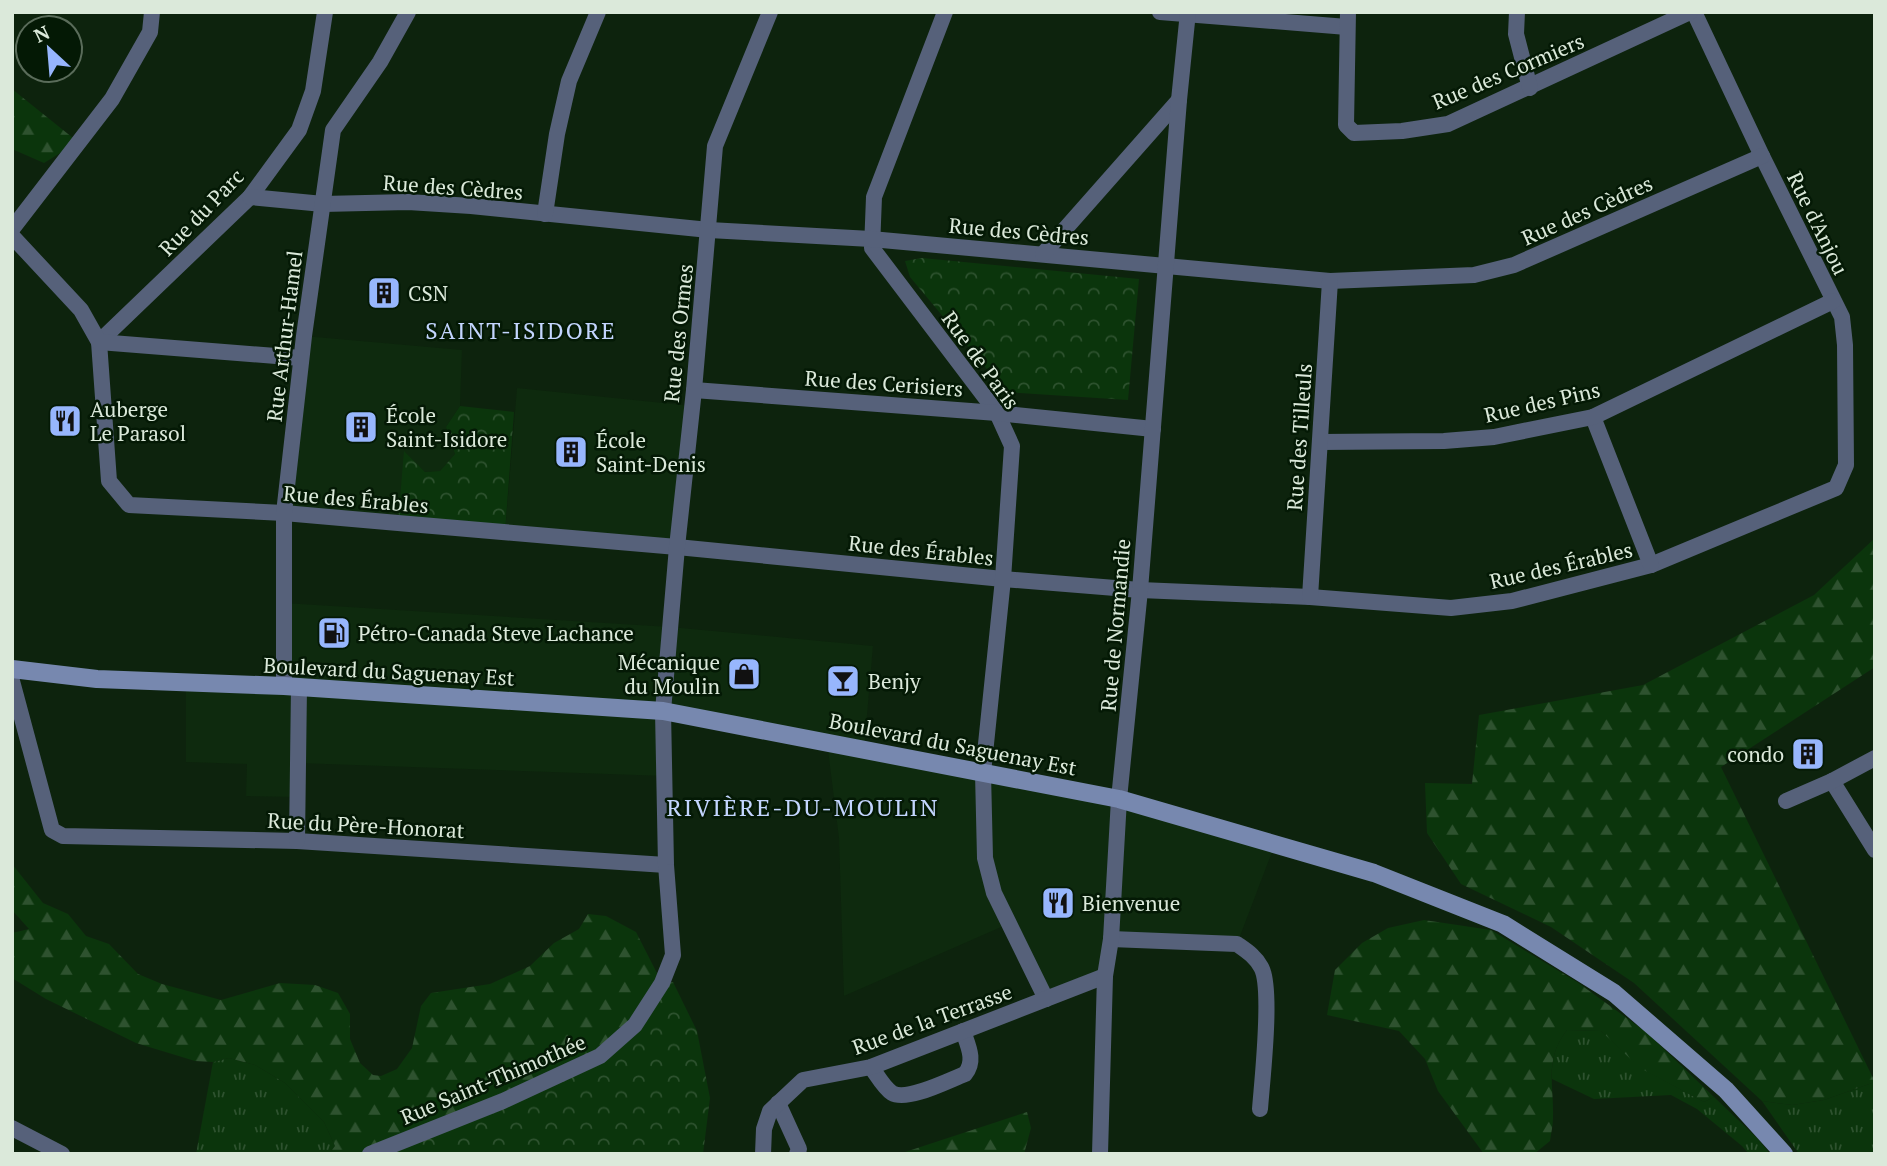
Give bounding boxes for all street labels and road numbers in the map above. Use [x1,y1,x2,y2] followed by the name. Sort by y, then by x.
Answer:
[1428,26,1588,116] street label: Rue des Cormiers
[152,162,250,262] street label: Rue du Parc
[1781,167,1855,279] street label: Rue d'Anjou
[382,168,524,206] street label: Rue des Cèdres
[1517,169,1657,251] street label: Rue des Cèdres
[948,211,1090,251] street label: Rue des Cèdres
[260,249,308,423] street label: Rue Arthur-Hamel
[657,262,699,404] street label: Rue des Ormes
[936,305,1026,415] street label: Rue de Paris
[1280,362,1318,512] street label: Rue des Tilleuls
[804,364,964,402] street label: Rue des Cerisiers
[1481,375,1603,429] street label: Rue des Pins
[282,479,430,519] street label: Rue des Érables
[847,528,995,572] street label: Rue des Érables
[1487,535,1635,595] street label: Rue des Érables
[1094,538,1136,712] street label: Rue de Normandie
[263,650,515,692] street label: Boulevard du Saguenay Est
[827,706,1079,782] street label: Boulevard du Saguenay Est
[267,806,465,844] street label: Rue du Père-Honorat
[848,977,1016,1061] street label: Rue de la Terrasse
[396,1027,590,1131] street label: Rue Saint-Thimothée

